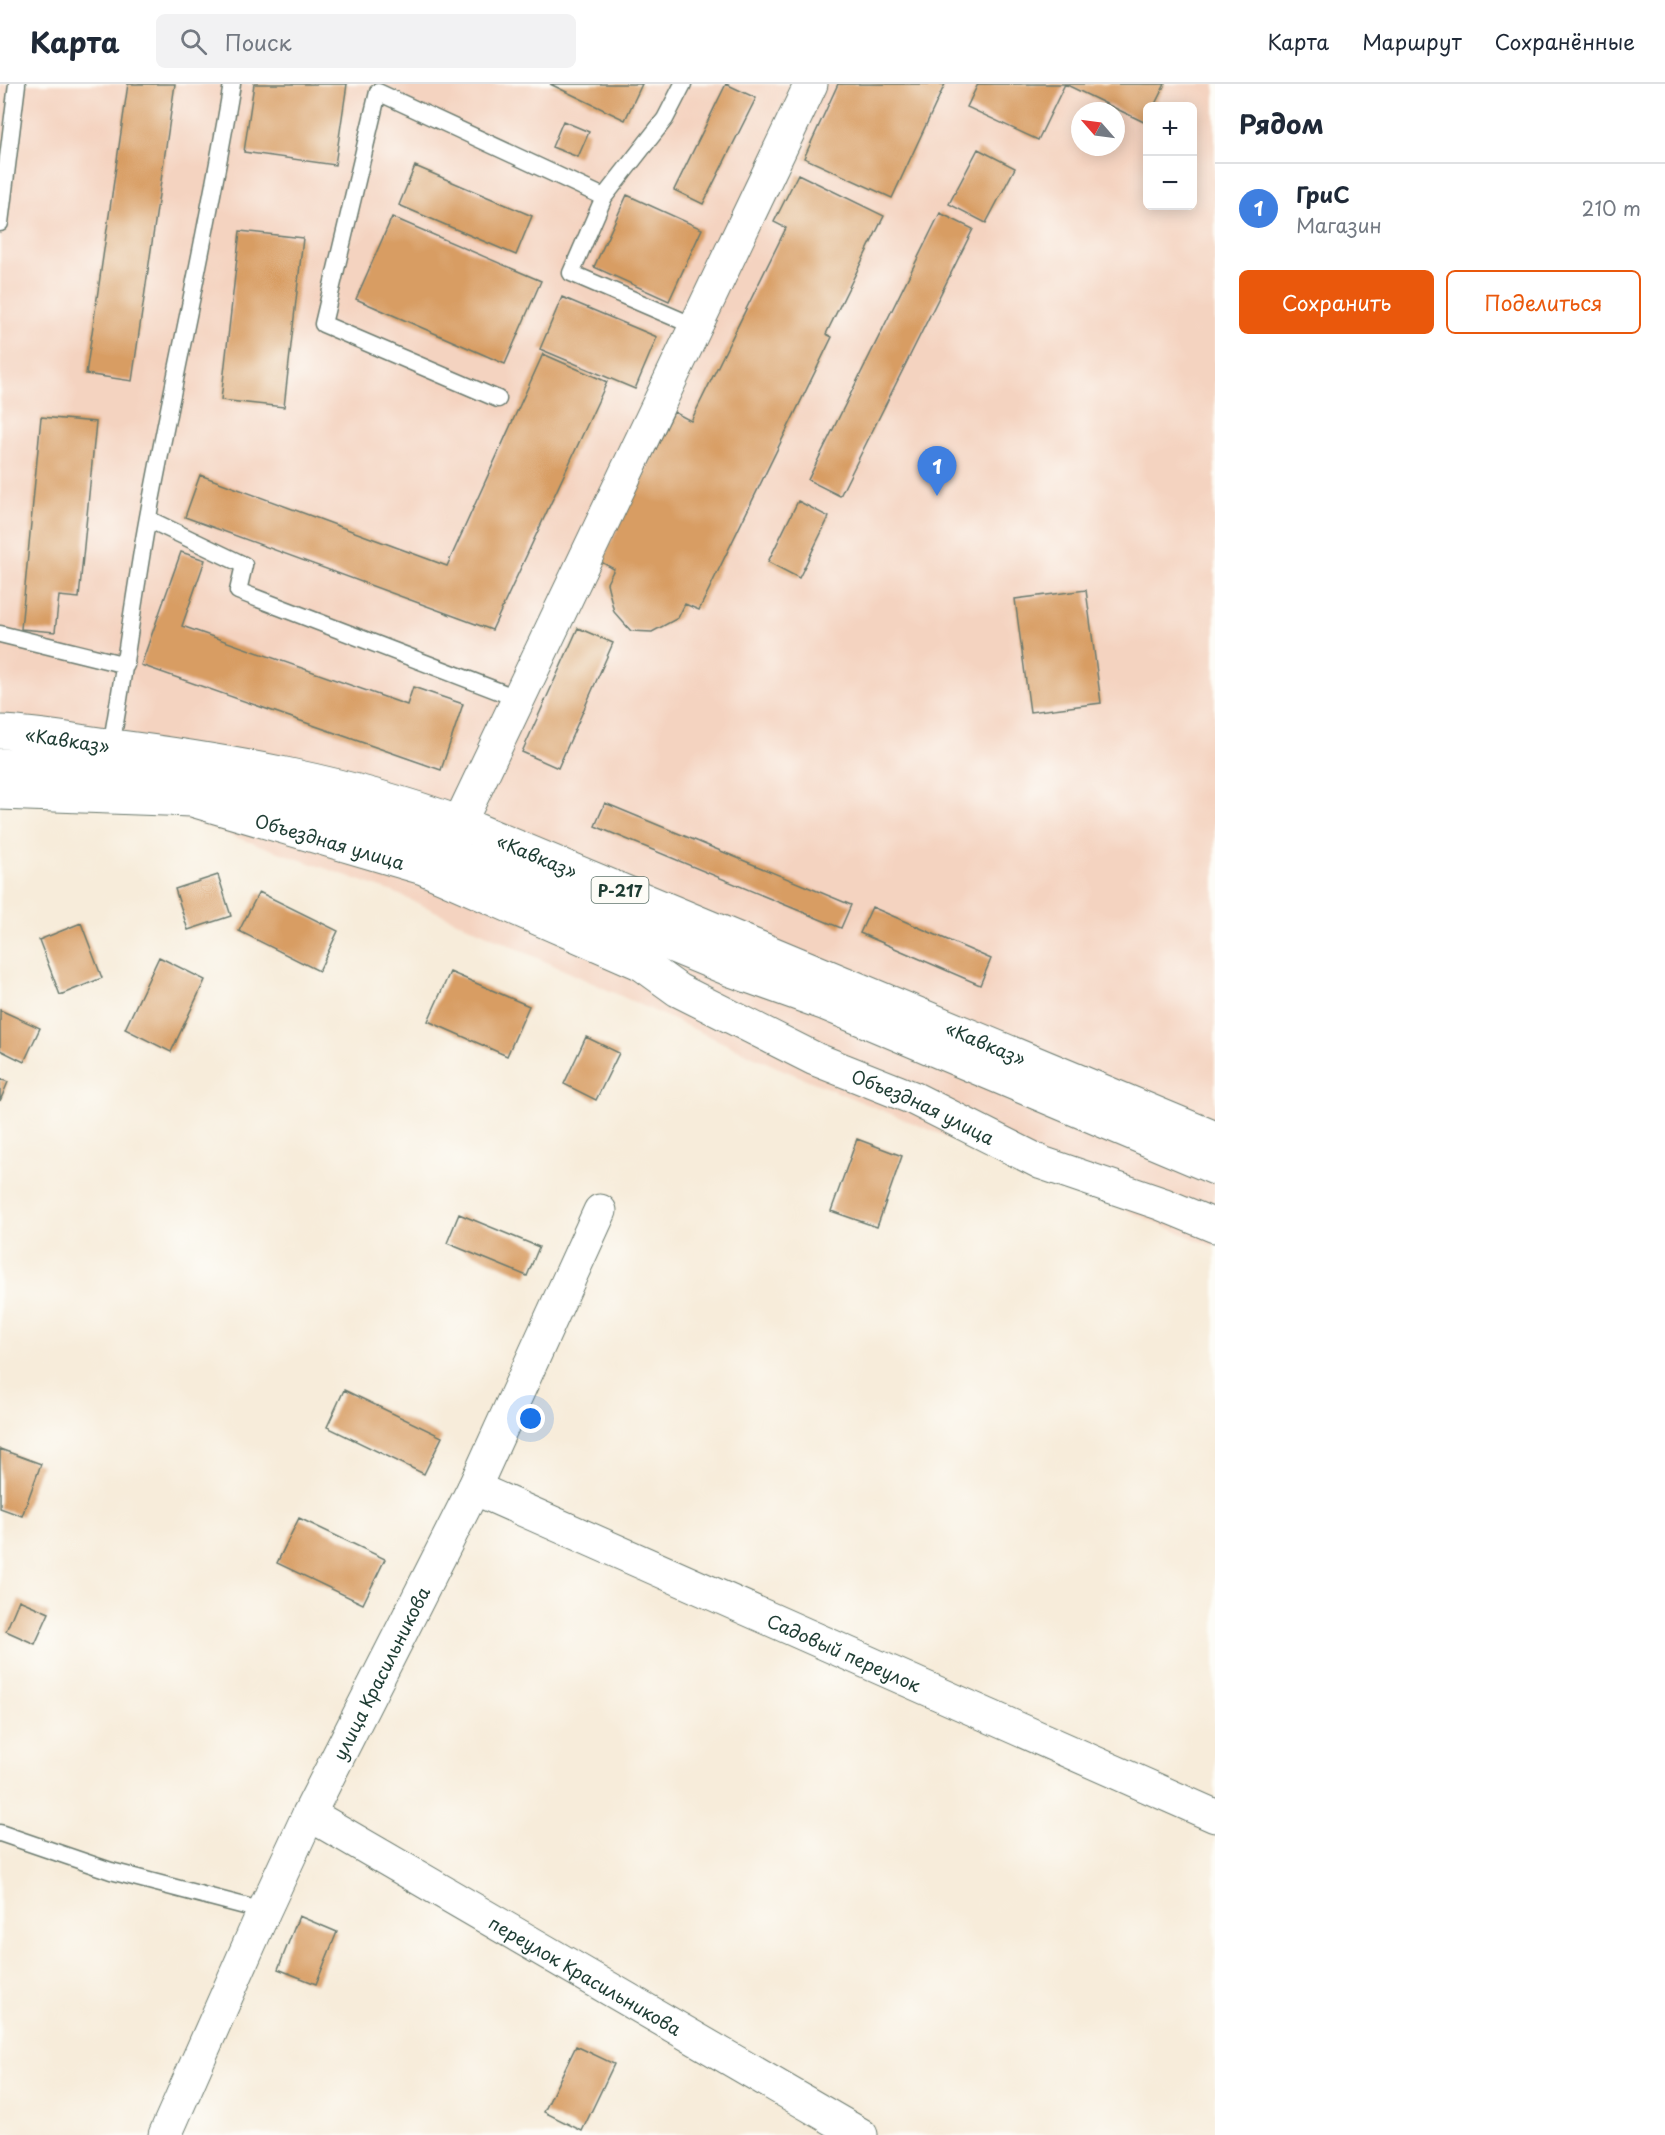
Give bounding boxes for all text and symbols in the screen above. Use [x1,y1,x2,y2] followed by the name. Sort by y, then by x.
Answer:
[156,14,576,68] search box
[30,20,120,63] text: Карта
[177,25,210,58] icon: search
[225,25,292,58] text: Поиск
[1268,25,1329,57] text: Карта
[1362,25,1462,57] text: Маршрут
[1495,25,1635,57] text: Сохранённые
[1071,102,1125,156] north arrow
[1143,102,1197,210] map controls
[1143,102,1197,156] button: +
[1239,104,1324,143] text: Рядом
[1143,156,1197,210] button: −
[1296,177,1350,210] text: ГриС
[1254,193,1263,223] text: 1
[1582,193,1641,223] text: 210 m
[1296,210,1382,240] text: Магазин
[1239,270,1434,334] button: Сохранить
[1446,270,1641,334] button: Поделиться
[918,446,956,496] pin: 1
[24,720,112,759] street label: «Кавказ»
[252,806,409,876] street label: Объездная улица
[493,826,582,884] street label: «Кавказ»
[592,877,648,903] road number: Р-217
[942,1014,1030,1071] street label: «Кавказ»
[848,1061,1000,1151] street label: Объездная улица
[516,1404,545,1433] your location
[325,1581,436,1764] street label: улица Красильникова
[763,1606,926,1698] street label: Садовый переулок
[484,1908,688,2042] street label: переулок Красильникова

